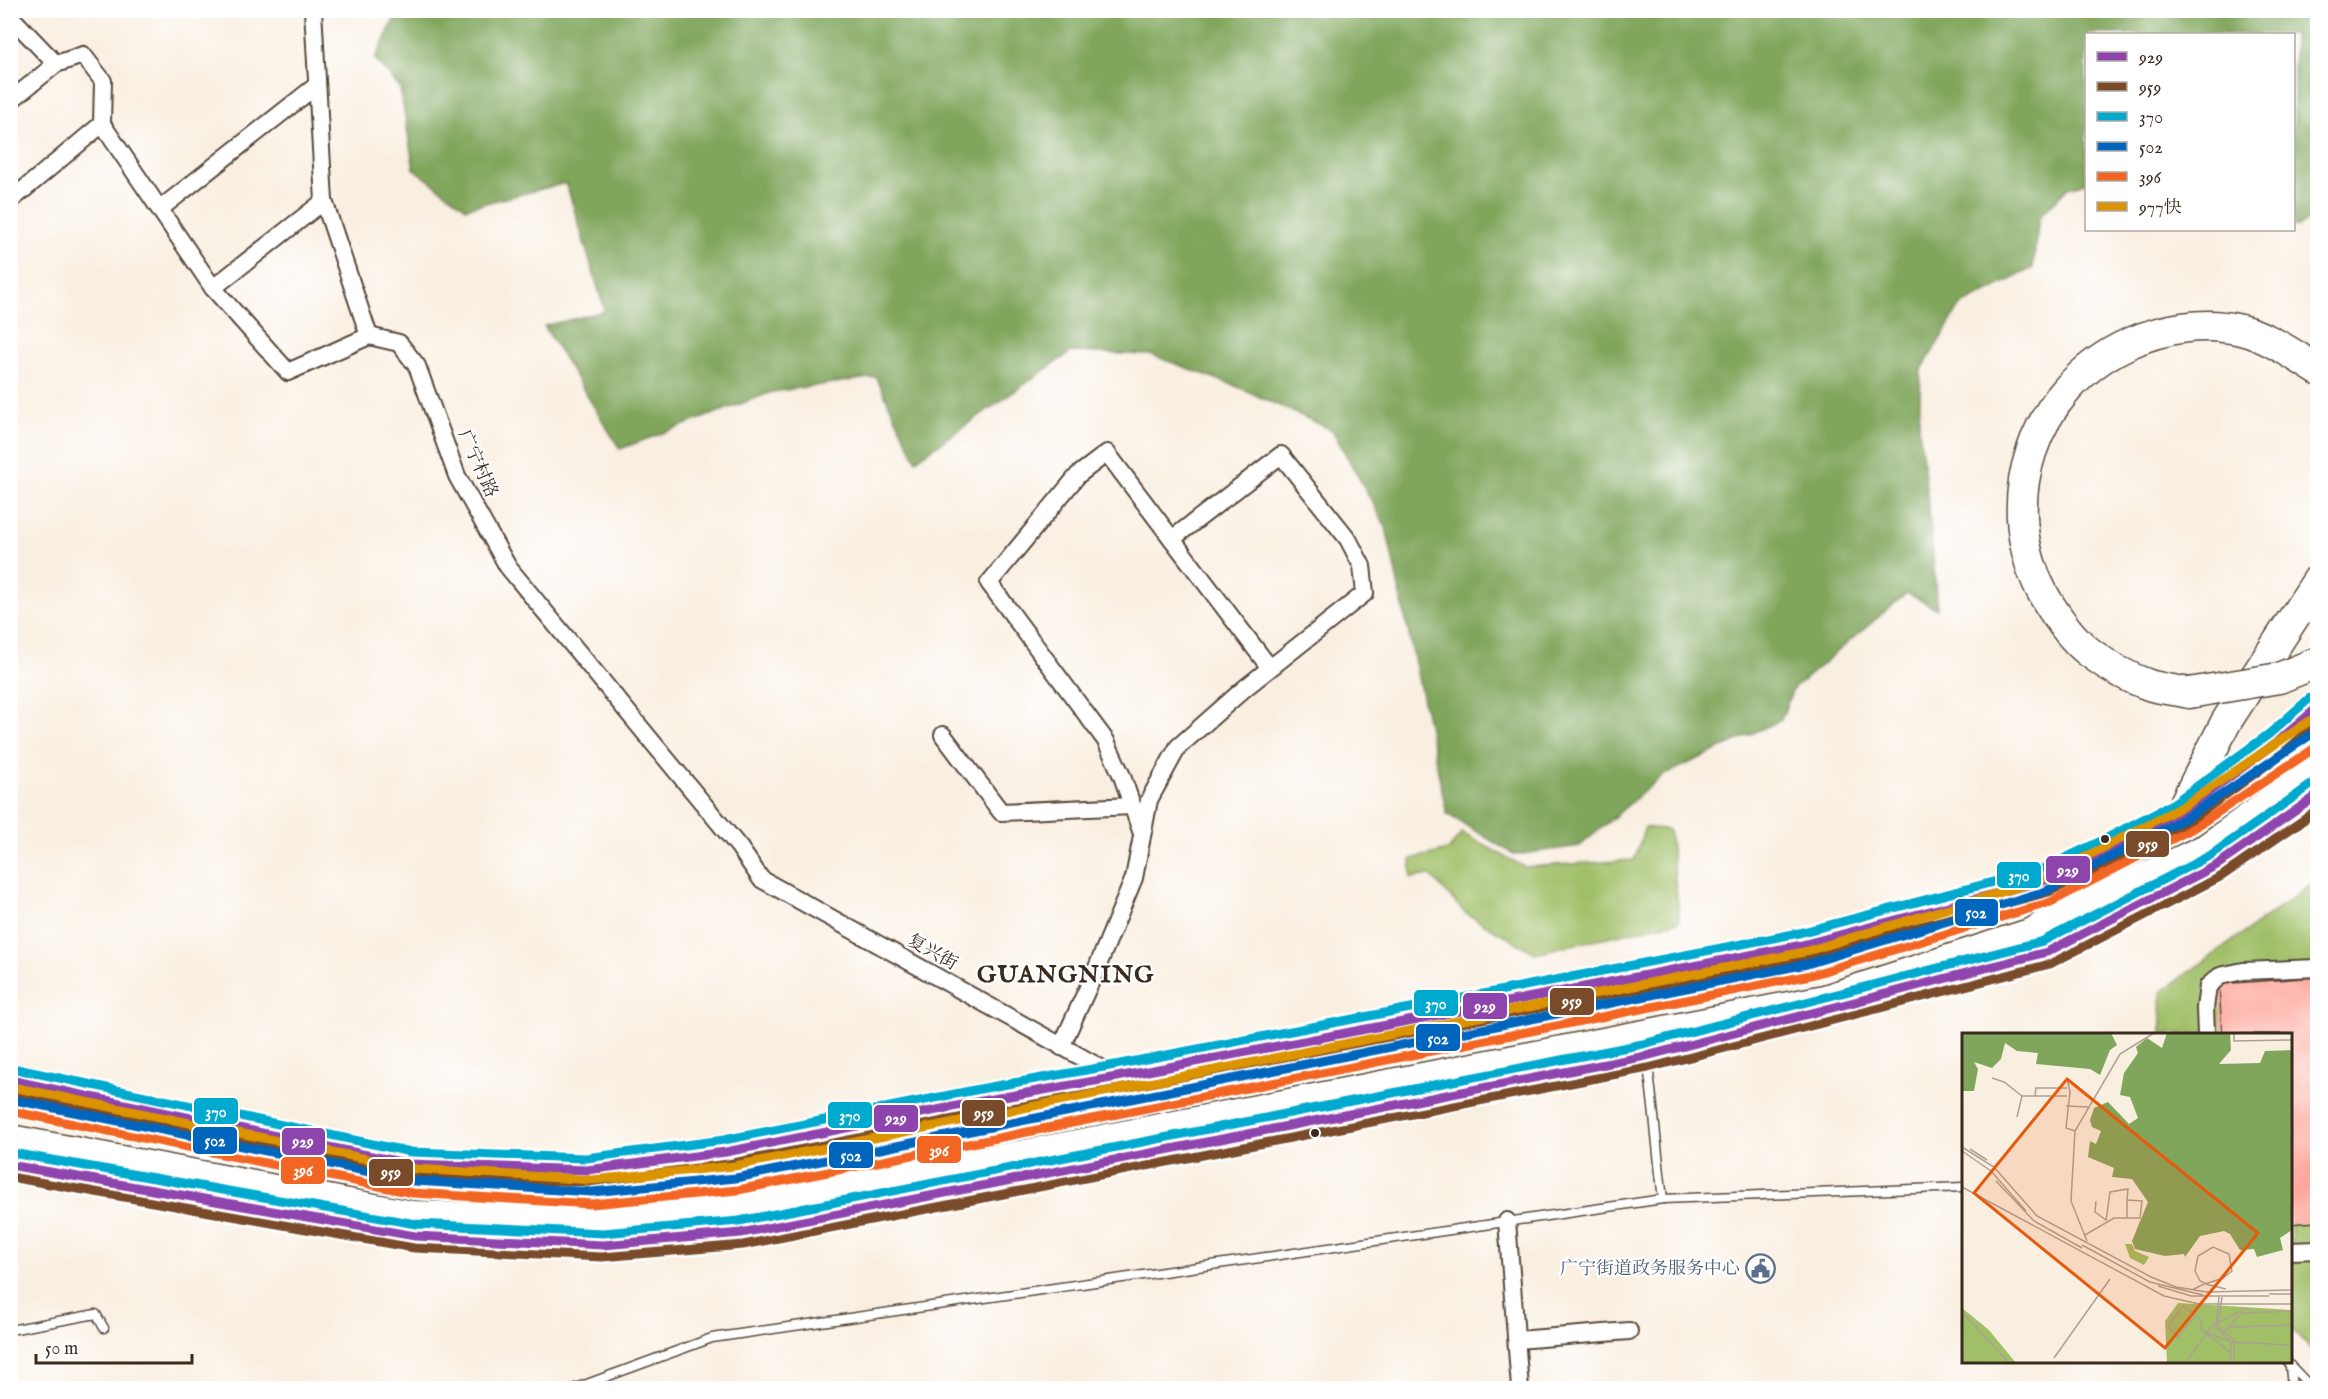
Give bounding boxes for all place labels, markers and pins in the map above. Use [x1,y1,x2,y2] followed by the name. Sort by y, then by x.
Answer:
[2099,833,2111,845] unlabelled marker
[1309,1127,1321,1139] unlabelled marker
[1745,1253,1777,1285] public building icon: 广宁街道政务服务中心
[1560,1258,1740,1281] place label: 广宁街道政务服务中心

